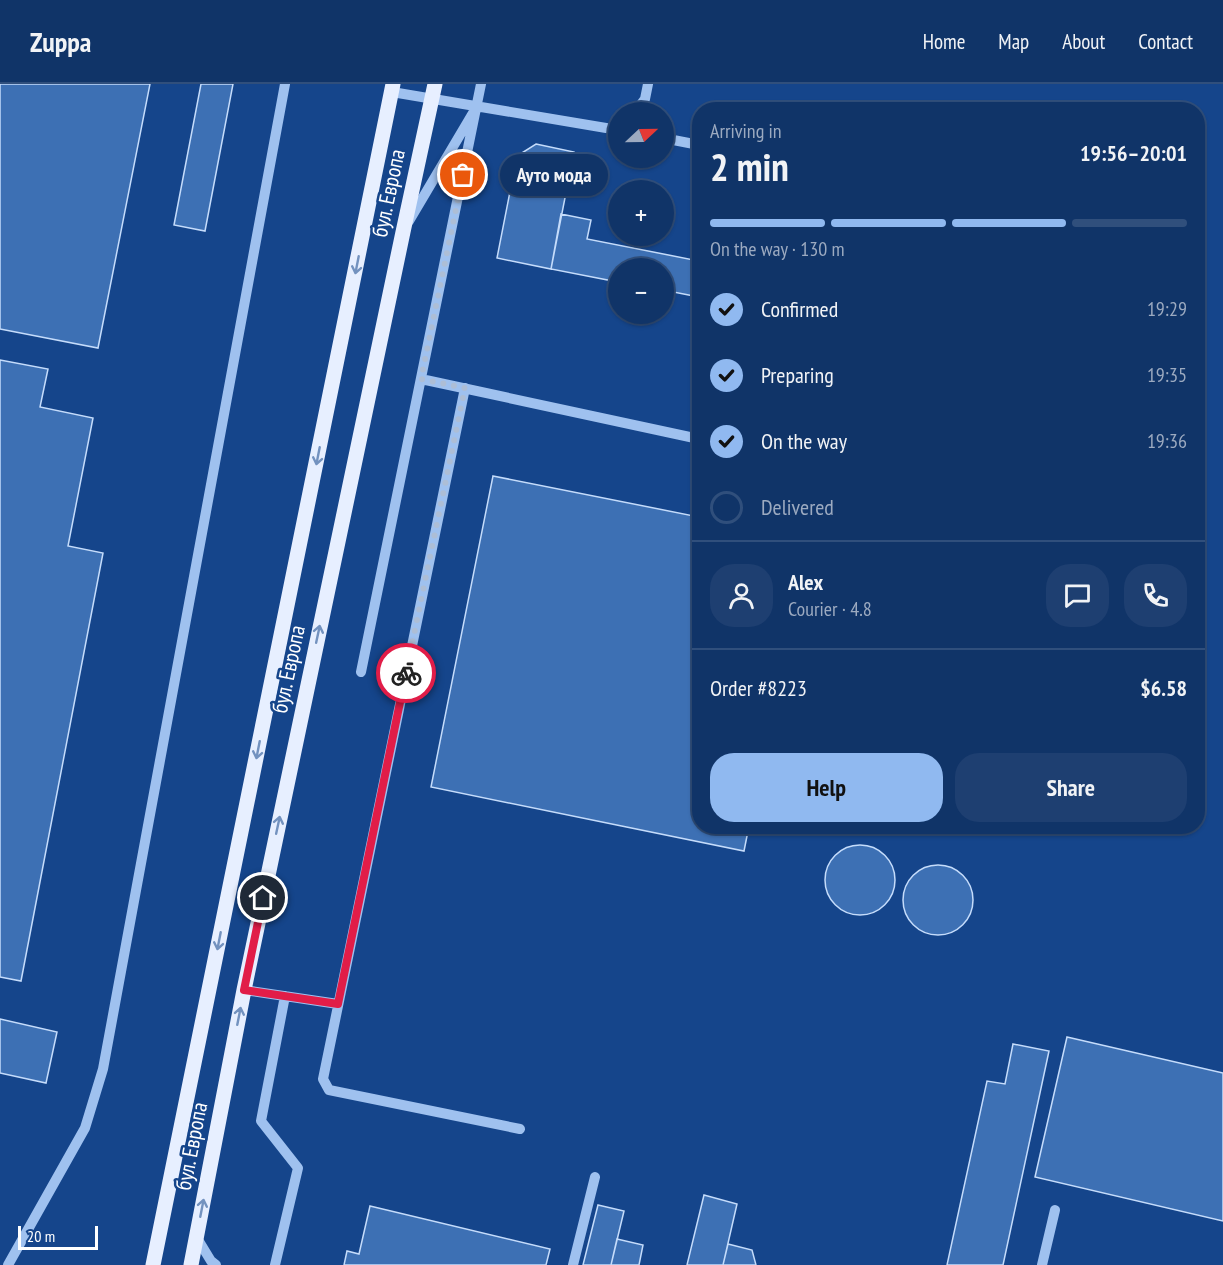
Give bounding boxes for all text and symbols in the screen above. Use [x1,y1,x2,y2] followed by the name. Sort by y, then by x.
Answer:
[30,23,91,60] text: Zuppa
[923,28,965,55] text: Home
[998,28,1029,55] text: Map
[1062,28,1105,55] text: About
[1138,28,1193,55] text: Contact
[608,102,674,168] north arrow
[608,102,674,324] map controls
[710,118,782,144] text: Arriving in
[1080,139,1187,167] text: 19:56–20:01
[710,141,789,192] text: 2 min
[365,147,411,239] street label: бул. Европа
[437,149,488,200] pin
[499,154,607,196] callout: Ауто мода
[446,158,479,191] icon: bag
[516,162,592,188] text: Ауто мода
[608,180,674,246] button: +
[710,236,845,262] text: On the way · 130 m
[351,255,362,274] one-way arrow
[608,258,674,324] button: −
[710,293,743,326] icon: check
[761,295,838,323] text: Confirmed
[1147,296,1187,322] text: 19:29
[710,359,743,392] icon: check
[761,361,834,389] text: Preparing
[1147,362,1187,388] text: 19:35
[710,425,743,458] icon: check
[761,427,847,455] text: On the way
[1147,428,1187,454] text: 19:36
[312,446,323,465] one-way arrow
[761,493,834,521] text: Delivered
[710,564,773,627] button: person
[1046,564,1109,627] button: chat
[1124,564,1187,627] button: phone
[788,568,823,596] text: Alex
[788,596,872,622] text: Courier · 4.8
[265,623,311,715] street label: бул. Европа
[313,625,325,644] one-way arrow
[376,643,436,703] courier
[390,657,423,690] icon: bike
[710,674,807,702] text: Order #8223
[1140,674,1187,702] text: $6.58
[252,740,263,759] one-way arrow
[710,753,943,822] button: Help
[955,753,1187,822] button: Share
[273,816,285,835] one-way arrow
[237,872,288,923] pin
[246,881,279,914] icon: home
[213,931,224,950] one-way arrow
[234,1007,245,1026] one-way arrow
[169,1100,213,1192] street label: бул. Европа
[197,1198,208,1218] one-way arrow
[18,1223,98,1250] scale bar
[27,1226,55,1246] text: 20 m

